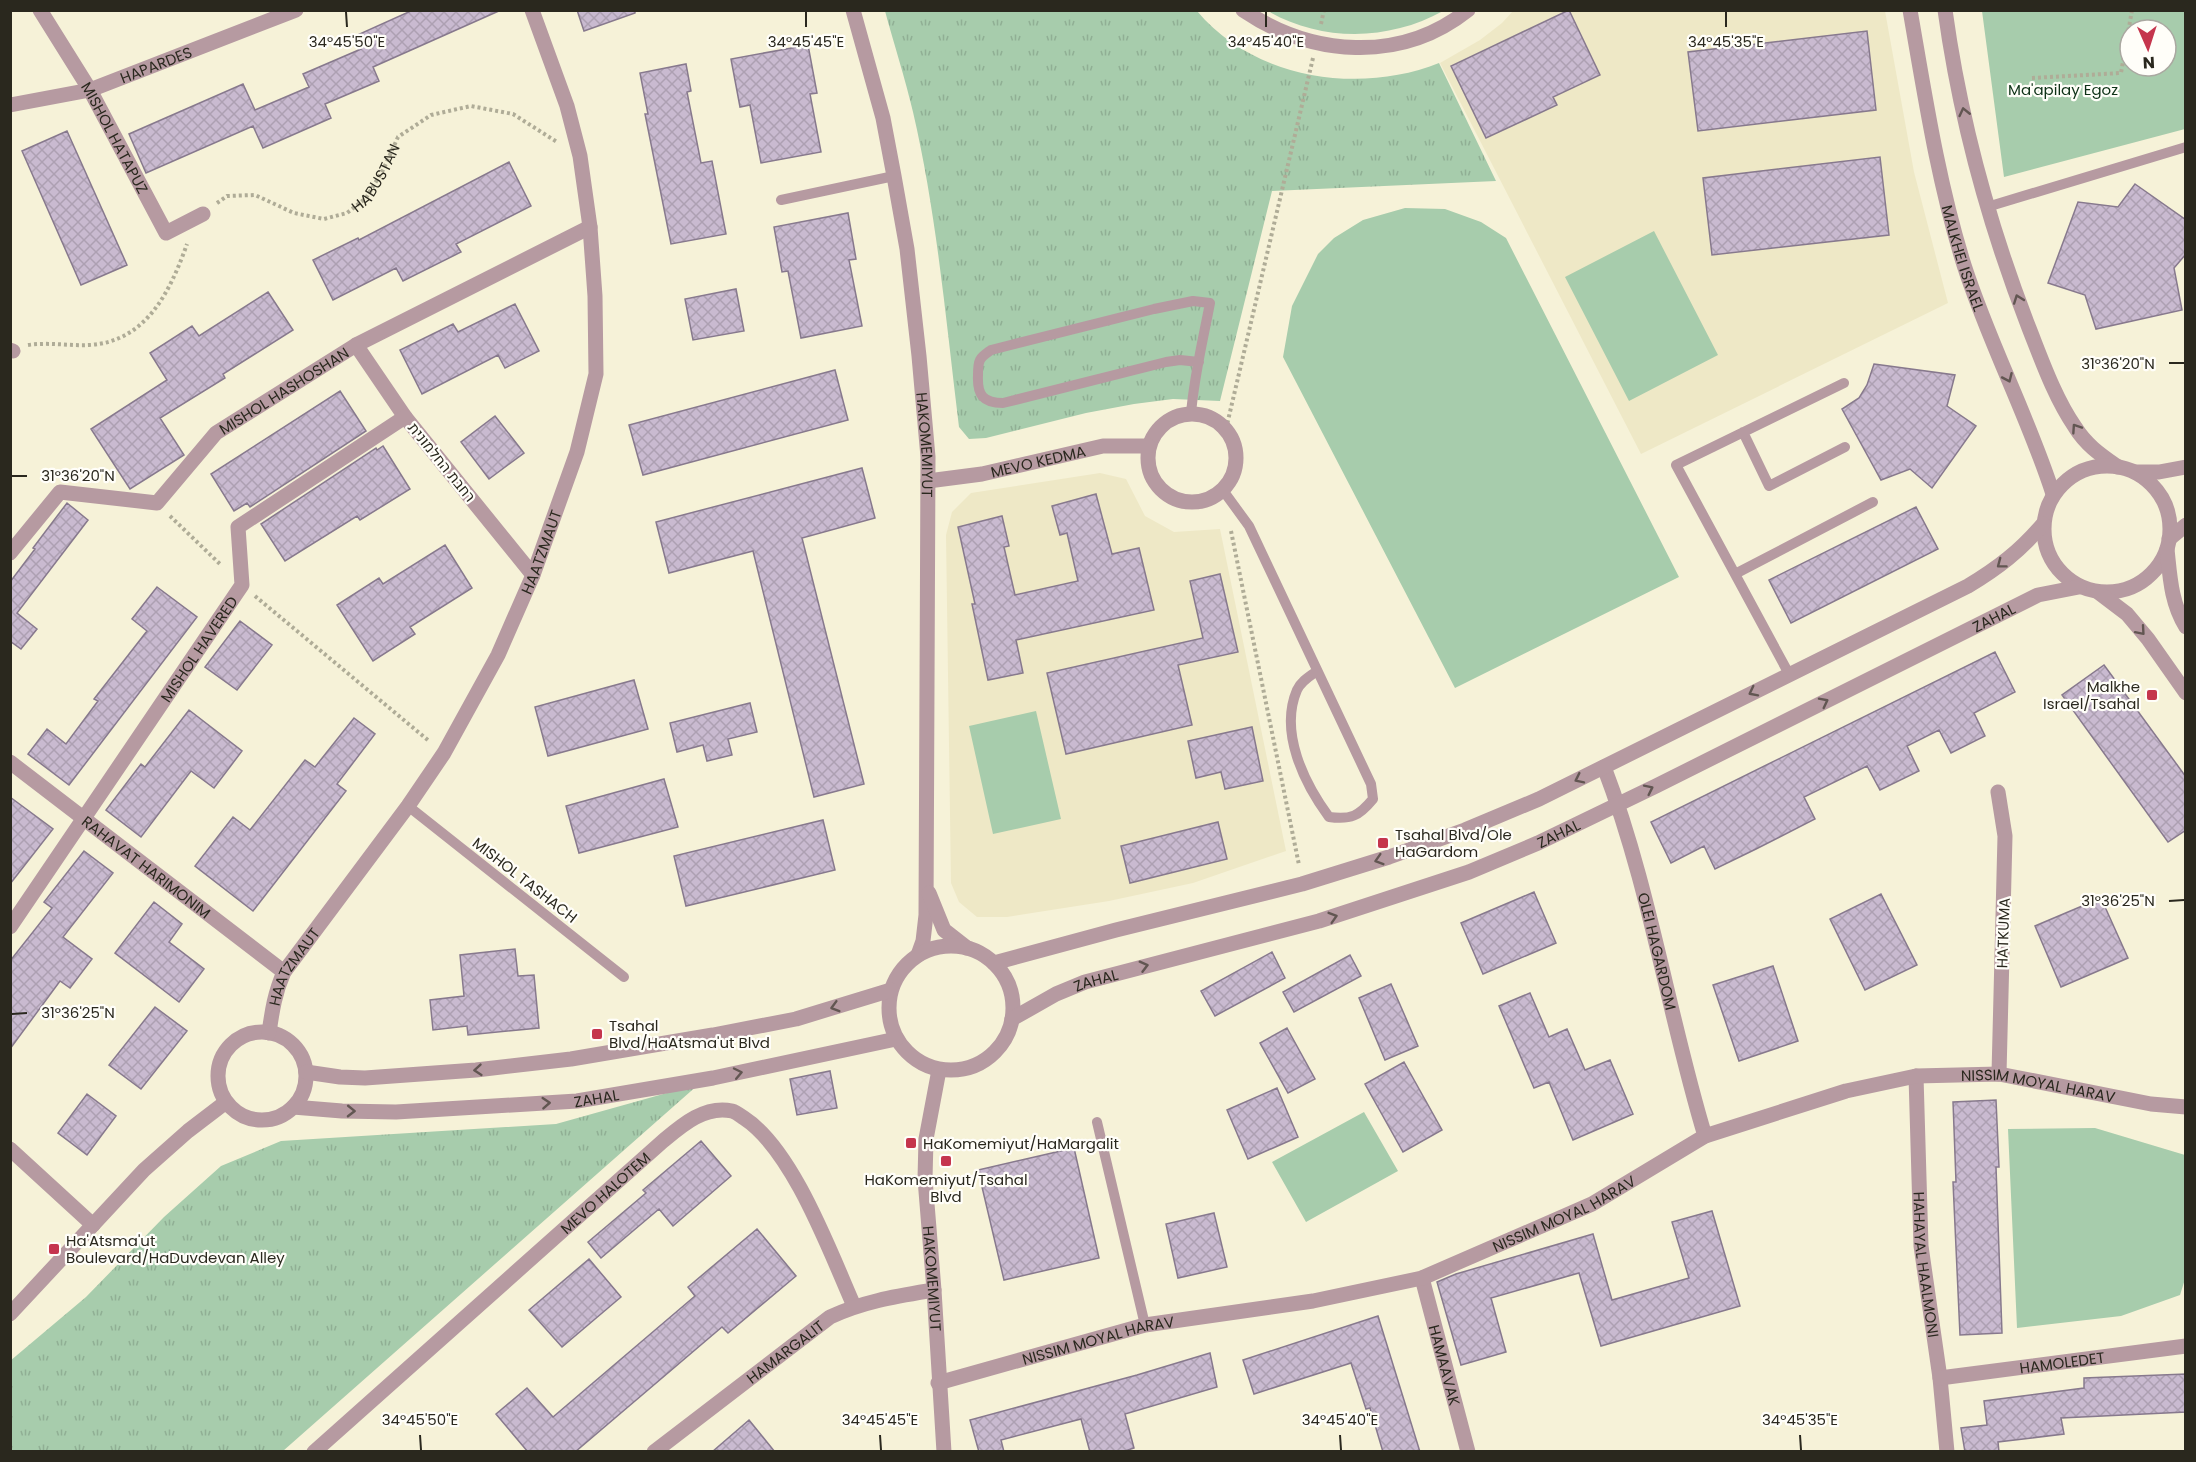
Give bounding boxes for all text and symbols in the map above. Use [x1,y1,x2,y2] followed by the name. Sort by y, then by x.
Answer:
[2118,18,2178,78] north arrow
[309,31,385,52] text: 34°45'50"E
[768,31,844,52] text: 34°45'45"E
[1228,31,1304,52] text: 34°45'40"E
[1688,31,1764,52] text: 34°45'35"E
[117,41,195,88] street label: HAPARDES
[2142,51,2155,74] text: N
[77,77,154,197] street label: MISHOL HATAPUZ
[2008,79,2118,100] park label: Ma'apilay Egoz
[1958,107,1971,117] one-way arrow
[347,140,404,216] street label: HABUSTAN
[1937,203,1990,315] street label: MALKHEI ISRAEL
[2013,294,2025,305] one-way arrow
[215,342,353,439] street label: MISHOL HASHOSHAN
[2081,353,2155,374] text: 31°36'20"N
[2001,371,2013,382] one-way arrow
[912,391,939,497] street label: HAKOMEMIYUT
[403,418,481,506] street label: רחבת החלמונית
[2072,423,2083,434] one-way arrow
[988,440,1088,482] street label: MEVO KEDMA
[41,465,115,486] text: 31°36'20"N
[516,507,566,597] street label: HAATZMAUT
[1996,557,2007,568] one-way arrow
[155,592,242,706] street label: MISHOL HAVERED
[1969,597,2019,637] street label: ZAHAL
[2134,624,2145,635] one-way arrow
[2043,676,2140,714] place label: Malkhe Israel/Tsahal
[1749,685,1759,696] one-way arrow
[2145,688,2159,702] marker: Malkhe Israel/Tsahal
[1817,698,1828,709] one-way arrow
[1574,772,1585,784] one-way arrow
[1643,785,1654,797] one-way arrow
[78,810,215,923] street label: RAHAVAT HARIMONIM
[1533,814,1584,852] street label: ZAHAL
[1395,824,1512,862] place label: Tsahal Blvd/Ole HaGardom
[468,832,582,928] street label: MISHOL TASHACH
[1376,836,1390,850] marker: Tsahal Blvd/Ole HaGardom
[1374,853,1385,865] one-way arrow
[1633,890,1682,1012] street label: OLEI HAGARDOM
[2081,890,2155,911] text: 31°36'25"N
[1991,897,2015,969] street label: HATKUMA
[1327,911,1338,924] one-way arrow
[263,923,324,1008] street label: HAATZMAUT
[1138,961,1149,973] one-way arrow
[1070,963,1121,996] street label: ZAHAL
[830,1000,841,1012] one-way arrow
[41,1002,115,1023] text: 31°36'25"N
[609,1015,770,1053] place label: Tsahal Blvd/HaAtsma'ut Blvd
[590,1027,604,1041] marker: Tsahal Blvd/HaAtsma'ut Blvd
[473,1063,482,1076] one-way arrow
[1961,1063,2117,1107] street label: NISSIM MOYAL HARAV
[733,1067,743,1080] one-way arrow
[572,1084,621,1112] street label: ZAHAL
[541,1097,550,1110] one-way arrow
[346,1105,355,1117] one-way arrow
[923,1133,1119,1154] place label: HaKomemiyut/HaMargalit
[904,1136,918,1150] marker: HaKomemiyut/HaMargalit
[556,1147,655,1238] street label: MEVO HALOTEM
[939,1154,953,1168] marker: HaKomemiyut/Tsahal Blvd
[864,1169,1028,1207] place label: HaKomemiyut/Tsahal Blvd
[1489,1170,1639,1257] street label: NISSIM MOYAL HARAV
[1909,1191,1945,1339] street label: HAHAYAL HAALMONI
[918,1225,947,1332] street label: HAKOMEMIYUT
[66,1230,285,1268] place label: Ha'Atsma'ut Boulevard/HaDuvdevan Alley
[47,1242,61,1256] marker: Ha'Atsma'ut Boulevard/HaDuvdevan Alley
[1020,1310,1175,1369] street label: NISSIM MOYAL HARAV
[742,1315,828,1388] street label: HAMARGALIT
[1424,1322,1466,1408] street label: HAMAAVAK
[2018,1346,2106,1378] street label: HAMOLEDET
[382,1409,458,1430] text: 34°45'50"E
[842,1409,918,1430] text: 34°45'45"E
[1302,1409,1378,1430] text: 34°45'40"E
[1762,1409,1838,1430] text: 34°45'35"E

